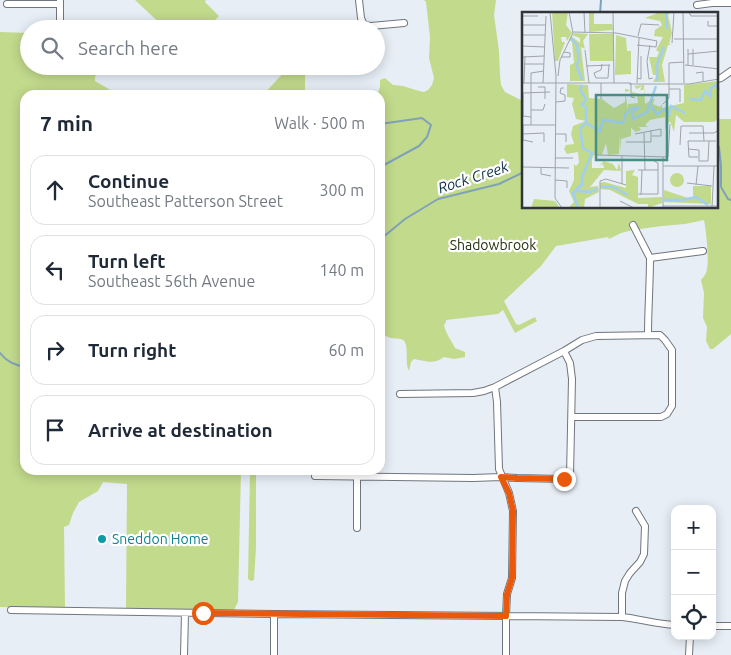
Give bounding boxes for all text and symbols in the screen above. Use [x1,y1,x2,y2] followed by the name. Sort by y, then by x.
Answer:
[522,12,718,209] inset map
[20,20,385,75] search box
[38,34,66,62] icon: search
[78,37,178,59] text: Search here
[40,111,93,135] text: 7 min
[274,114,365,132] text: Walk · 500 m
[436,158,511,196] water label: Rock Creek
[88,170,169,192] text: Continue
[41,176,69,204] icon: ahead
[319,181,364,199] text: 300 m
[88,192,283,210] text: Southeast Patterson Street
[450,237,536,253] park label: Shadowbrook
[88,250,166,272] text: Turn left
[41,256,69,284] icon: left
[319,261,364,279] text: 140 m
[88,272,255,290] text: Southeast 56th Avenue
[41,336,69,364] icon: right
[88,339,176,361] text: Turn right
[328,341,364,359] text: 60 m
[41,416,69,444] icon: arrive
[88,419,273,441] text: Arrive at destination
[553,468,576,491] route end
[671,505,716,640] map controls
[671,505,716,550] button: +
[112,531,209,547] place label: Sneddon Home
[96,533,108,545] marker: Sneddon Home
[671,550,716,595] button: −
[671,595,716,640] button: locate
[192,602,215,625] route start

